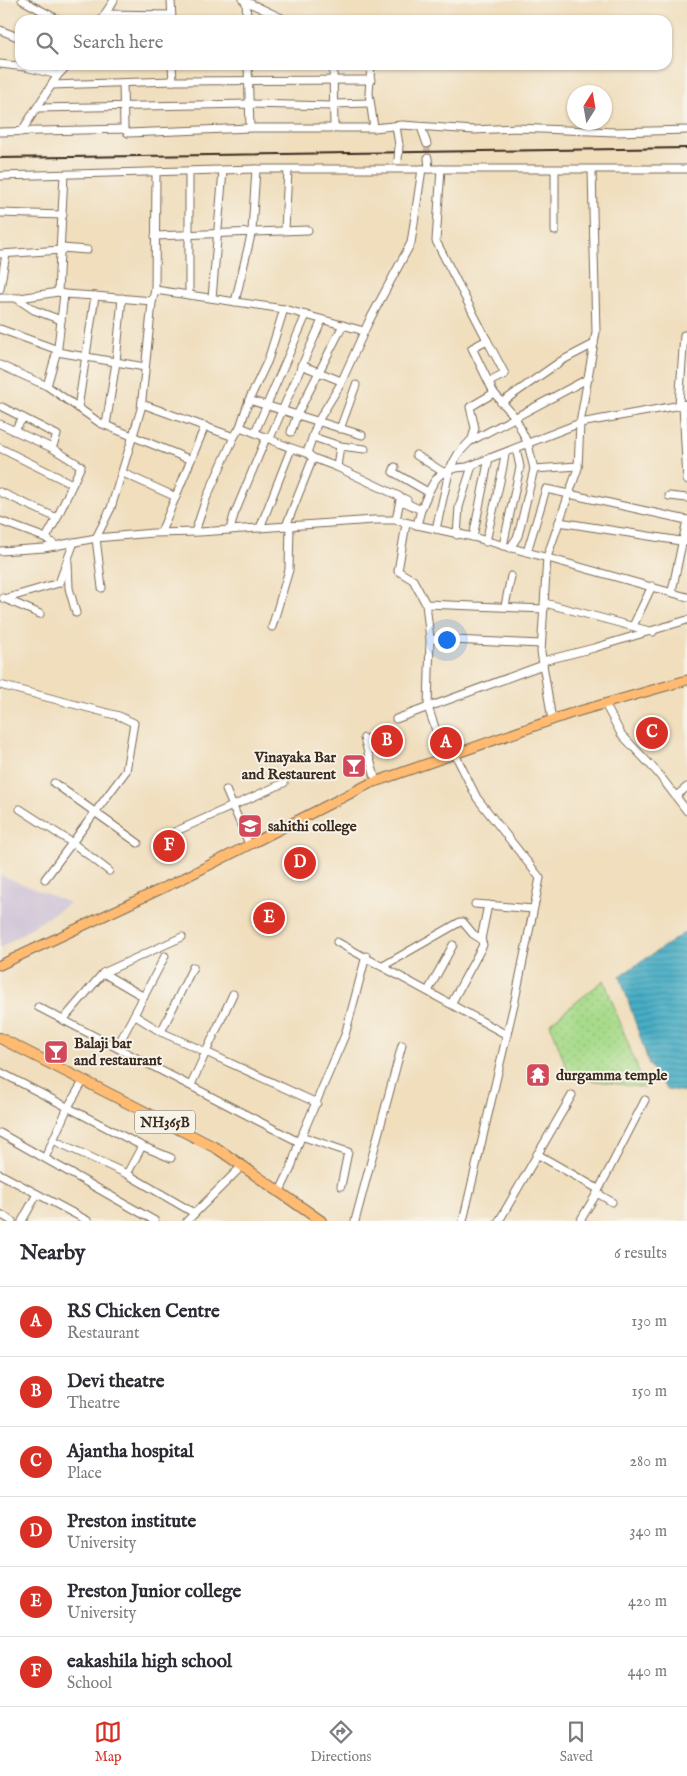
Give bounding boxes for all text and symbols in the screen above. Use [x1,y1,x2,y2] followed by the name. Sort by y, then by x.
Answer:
[15,15,672,70] search box
[33,29,61,57] icon: search
[73,31,164,55] text: Search here
[567,85,612,130] north arrow
[434,627,460,653] your location
[636,714,668,752] pin: C
[371,722,403,760] pin: B
[430,724,462,762] pin: A
[242,748,337,784] place label: Vinayaka Bar and Restaurent
[341,753,367,779] bar icon: Vinayaka Bar and Restaurent
[237,813,263,839] school or university icon: sahithi college
[268,817,357,836] place label: sahithi college
[153,827,185,865] pin: F
[284,844,316,882] pin: D
[253,899,285,937] pin: E
[74,1034,163,1070] place label: Balaji bar and restaurant
[43,1039,69,1065] bar icon: Balaji bar and restaurant
[525,1062,551,1088] temple icon: durgamma temple
[556,1066,668,1085] place label: durgamma temple
[135,1110,195,1134] road number: NH365B
[20,1240,85,1267] text: Nearby
[614,1244,667,1264] text: 6 results
[67,1300,220,1324] text: RS Chicken Centre
[31,1312,41,1332] text: A
[631,1312,667,1332] text: 130 m
[67,1324,140,1344] text: Restaurant
[67,1370,164,1394] text: Devi theatre
[31,1382,41,1402] text: B
[632,1382,667,1402] text: 150 m
[67,1394,120,1414] text: Theatre
[67,1440,194,1464] text: Ajantha hospital
[30,1452,42,1472] text: C
[630,1452,667,1472] text: 280 m
[67,1464,102,1484] text: Place
[67,1510,196,1534] text: Preston institute
[30,1522,42,1542] text: D
[629,1522,667,1542] text: 340 m
[67,1534,136,1554] text: University
[67,1580,241,1604] text: Preston Junior college
[30,1592,42,1612] text: E
[628,1592,667,1612] text: 420 m
[67,1604,136,1624] text: University
[67,1650,232,1674] text: eakashila high school
[31,1662,41,1682] text: F
[628,1662,667,1682] text: 440 m
[67,1674,112,1694] text: School
[94,1718,122,1766] tab: Map
[310,1718,371,1766] tab: Directions
[560,1718,593,1766] tab: Saved

